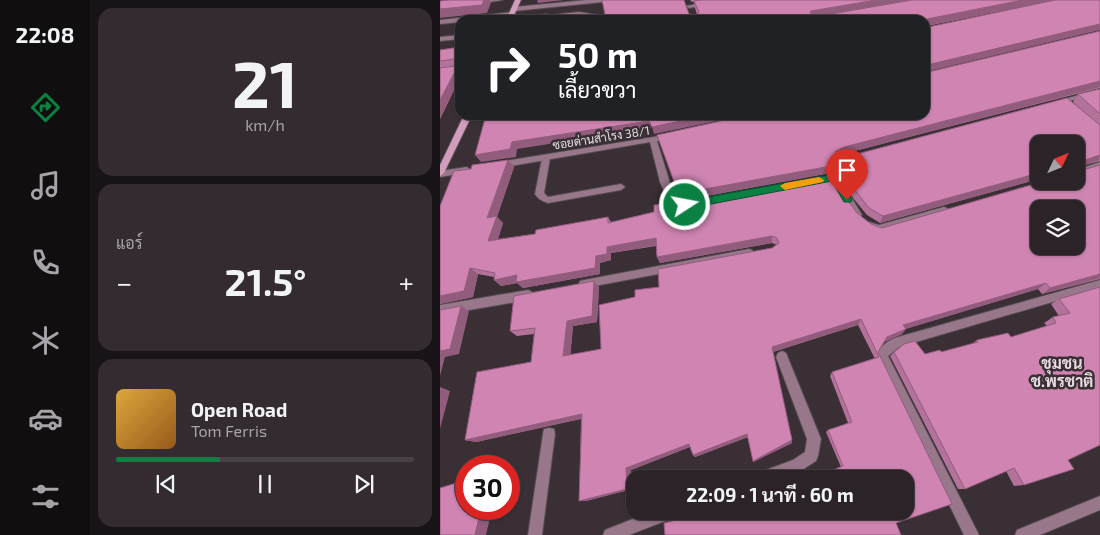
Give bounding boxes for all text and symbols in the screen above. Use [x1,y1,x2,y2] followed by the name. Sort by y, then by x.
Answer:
[16,21,74,47] text: 22:08
[558,33,638,75] text: 50 m
[475,35,540,100] icon: right
[232,43,298,121] text: 21
[558,76,636,102] text: เลี้ยวขวา
[28,90,63,125] icon: directions
[245,115,285,134] text: km/h
[551,122,651,152] street label: ซอยด่านสำโรง 38/1
[1030,135,1085,190] north arrow
[1030,135,1085,255] map controls
[826,149,868,200] pin
[833,156,861,184] icon: arrive
[28,168,63,203] icon: music
[658,178,710,230] position arrow
[1030,200,1085,255] button: layers
[116,233,142,252] text: แอร์
[28,245,63,280] icon: phone
[225,258,306,304] text: 21.5°
[116,265,132,299] text: −
[399,265,414,299] text: +
[28,323,63,358] icon: climate
[1031,353,1093,390] district label: ชุมชน ช.พรชาติ
[191,398,287,421] text: Open Road
[28,401,63,436] icon: car
[191,421,267,440] text: Tom Ferris
[455,455,520,520] speed limit sign: 30
[152,470,180,498] icon: previous
[251,470,279,498] icon: pause
[350,470,378,498] icon: next
[28,479,63,514] icon: filters
[686,483,854,506] text: 22:09 · 1 นาที · 60 m

